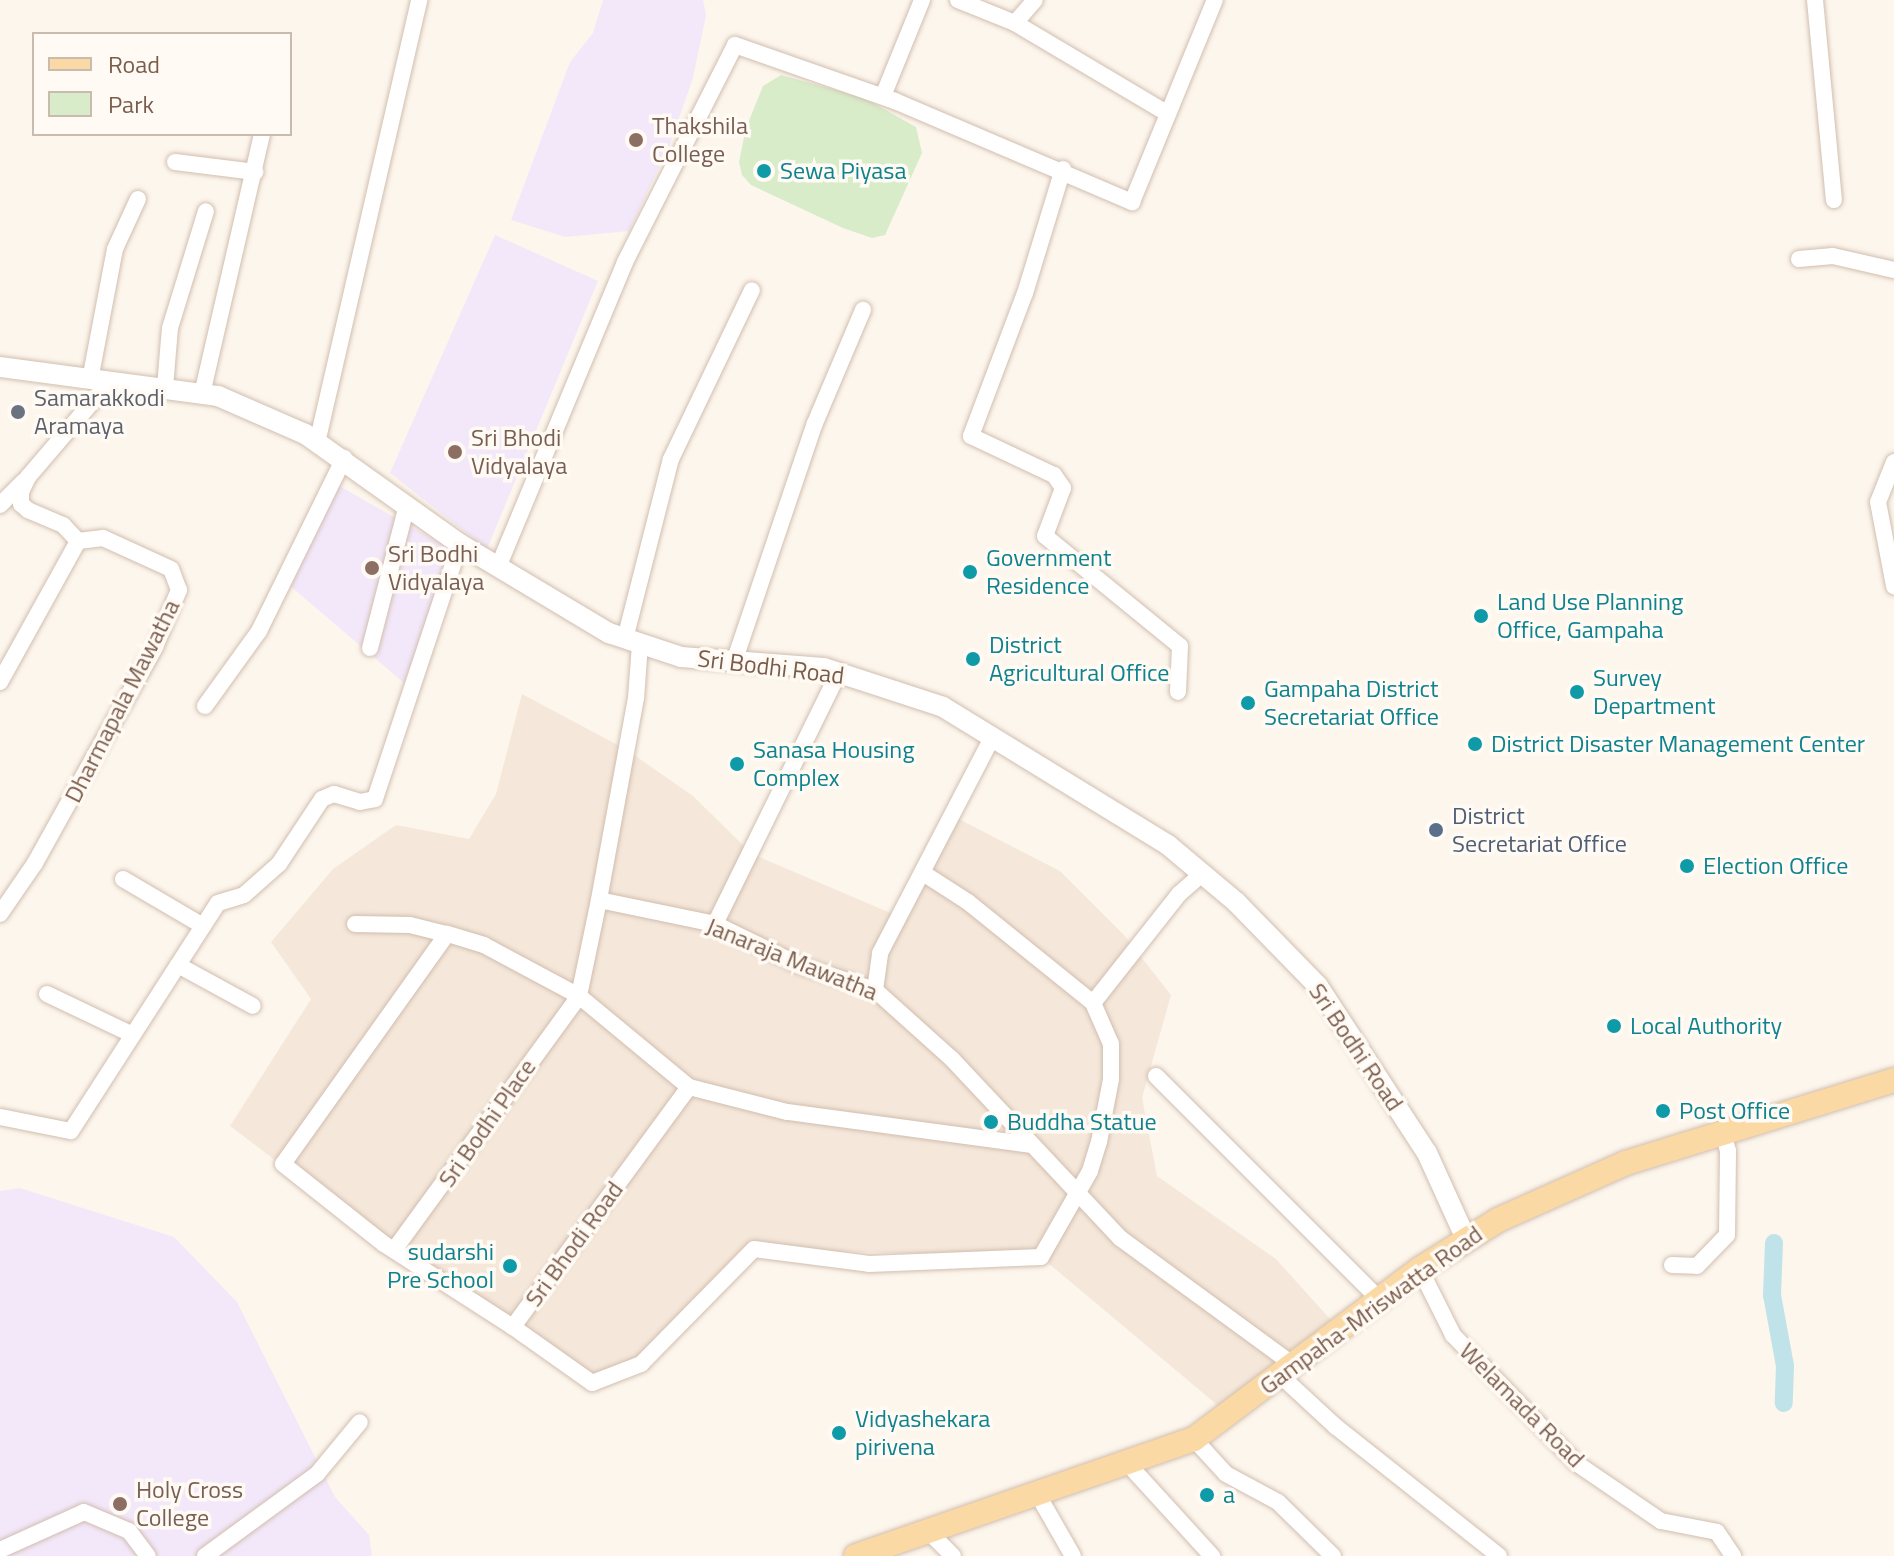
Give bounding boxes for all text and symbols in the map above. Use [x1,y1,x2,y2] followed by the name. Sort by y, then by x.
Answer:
[32,32,292,136] legend
[108,46,160,82] text: Road
[108,86,154,122] text: Park
[652,112,748,168] place label: Thakshila College
[627,131,645,149] marker: Thakshila College
[780,157,907,185] place label: Sewa Piyasa
[755,162,773,180] marker: Sewa Piyasa
[34,384,165,440] place label: Samarakkodi Aramaya
[9,403,27,421] marker: Samarakkodi Aramaya
[471,424,567,480] place label: Sri Bhodi Vidyalaya
[446,443,464,461] marker: Sri Bhodi Vidyalaya
[388,540,484,596] place label: Sri Bodhi Vidyalaya
[986,544,1111,600] place label: Government Residence
[363,559,381,577] marker: Sri Bodhi Vidyalaya
[961,563,979,581] marker: Government Residence
[1497,588,1683,644] place label: Land Use Planning Office, Gampaha
[58,595,186,807] street label: Dharmapala Mawatha
[1472,607,1490,625] marker: Land Use Planning Office, Gampaha
[989,631,1169,687] place label: District Agricultural Office
[696,644,846,690] street label: Sri Bodhi Road
[964,650,982,668] marker: District Agricultural Office
[1593,664,1715,720] place label: Survey Department
[1264,675,1439,731] place label: Gampaha District Secretariat Office
[1568,683,1586,701] marker: Survey Department
[1239,694,1257,712] marker: Gampaha District Secretariat Office
[1491,730,1865,758] place label: District Disaster Management Center
[1466,735,1484,753] marker: District Disaster Management Center
[753,736,915,792] place label: Sanasa Housing Complex
[728,755,746,773] marker: Sanasa Housing Complex
[1452,802,1627,858] place label: District Secretariat Office
[1427,821,1445,839] marker: District Secretariat Office
[1703,852,1848,880] place label: Election Office
[1678,857,1696,875] marker: Election Office
[702,911,882,1007] street label: Janaraja Mawatha
[1303,978,1409,1116] street label: Sri Bodhi Road
[1630,1012,1782,1040] place label: Local Authority
[1605,1017,1623,1035] marker: Local Authority
[432,1053,542,1193] street label: Sri Bodhi Place
[1679,1097,1790,1125] place label: Post Office
[1654,1102,1672,1120] marker: Post Office
[1007,1108,1157,1136] place label: Buddha Statue
[982,1113,1000,1131] marker: Buddha Statue
[519,1176,629,1312] street label: Sri Bhodi Road
[1254,1220,1488,1400] street label: Gampaha-Mriswatta Road
[387,1238,494,1294] place label: sudarshi Pre School
[501,1257,519,1275] marker: sudarshi Pre School
[1454,1337,1590,1473] street label: Welamada Road
[855,1405,990,1461] place label: Vidyashekara pirivena
[830,1424,848,1442] marker: Vidyashekara pirivena
[136,1476,243,1532] place label: Holy Cross College
[1223,1481,1235,1509] place label: a
[1198,1486,1216,1504] marker: a
[111,1495,129,1513] marker: Holy Cross College

